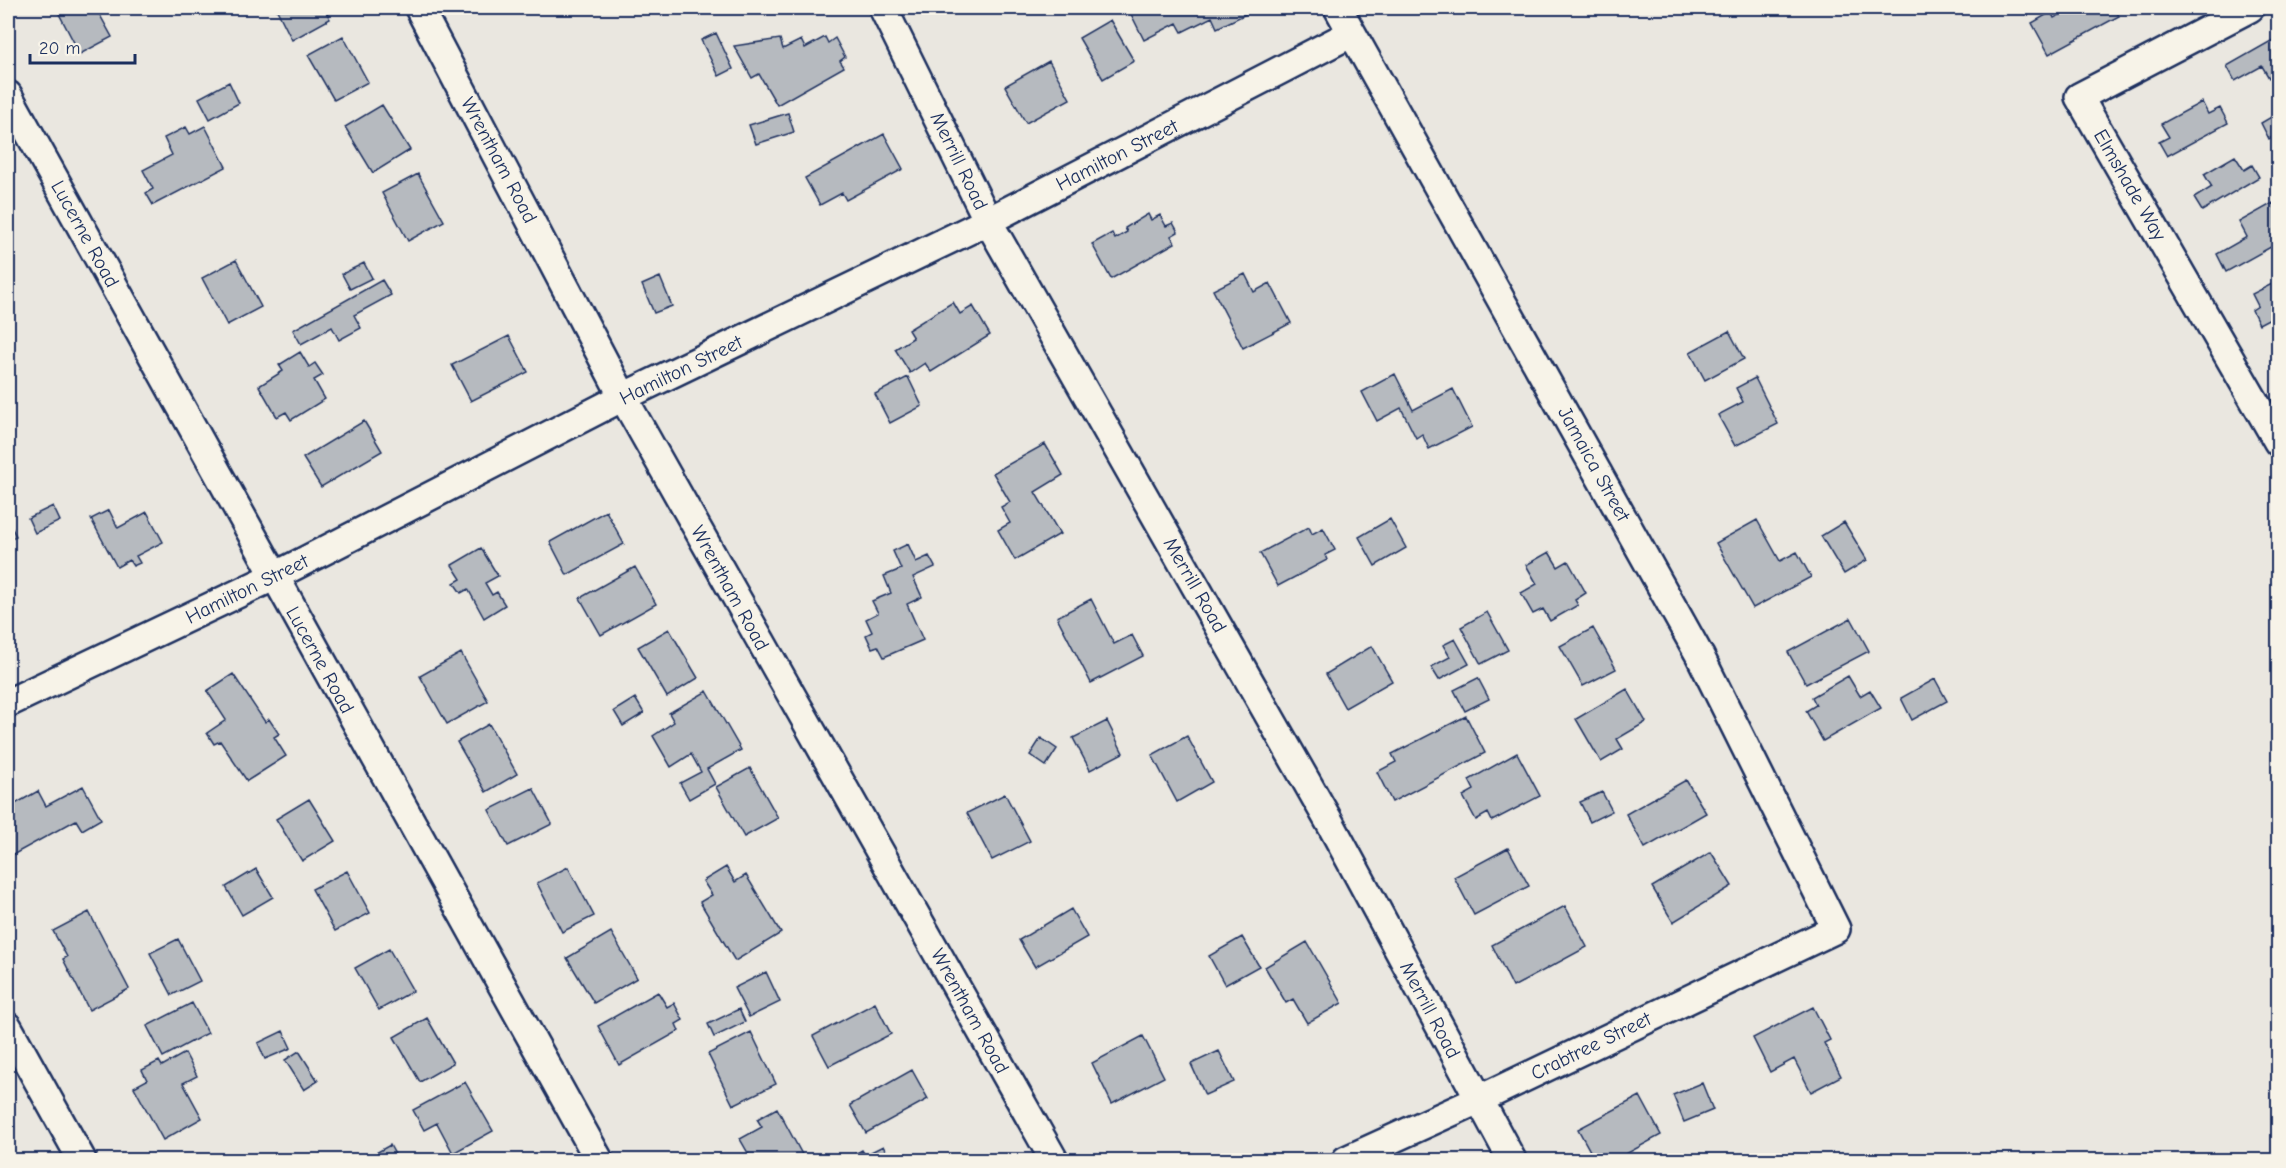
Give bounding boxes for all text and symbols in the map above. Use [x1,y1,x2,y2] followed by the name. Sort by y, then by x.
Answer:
[30,27,135,65] scale bar
[39,38,80,59] text: 20 m
[456,93,542,227] street label: Wrentham Road
[925,108,993,214] street label: Merrill Road
[1052,114,1183,196] street label: Hamilton Street
[2089,125,2171,245] street label: Elmshade Way
[46,177,124,291] street label: Lucerne Road
[616,330,747,410] street label: Hamilton Street
[1553,403,1636,526] street label: Jamaica Street
[686,522,774,654] street label: Wrentham Road
[1159,533,1231,637] street label: Merrill Road
[182,549,313,629] street label: Hamilton Street
[281,603,359,717] street label: Lucerne Road
[926,945,1014,1077] street label: Wrentham Road
[1395,958,1465,1062] street label: Merrill Road
[1527,1006,1656,1085] street label: Crabtree Street

